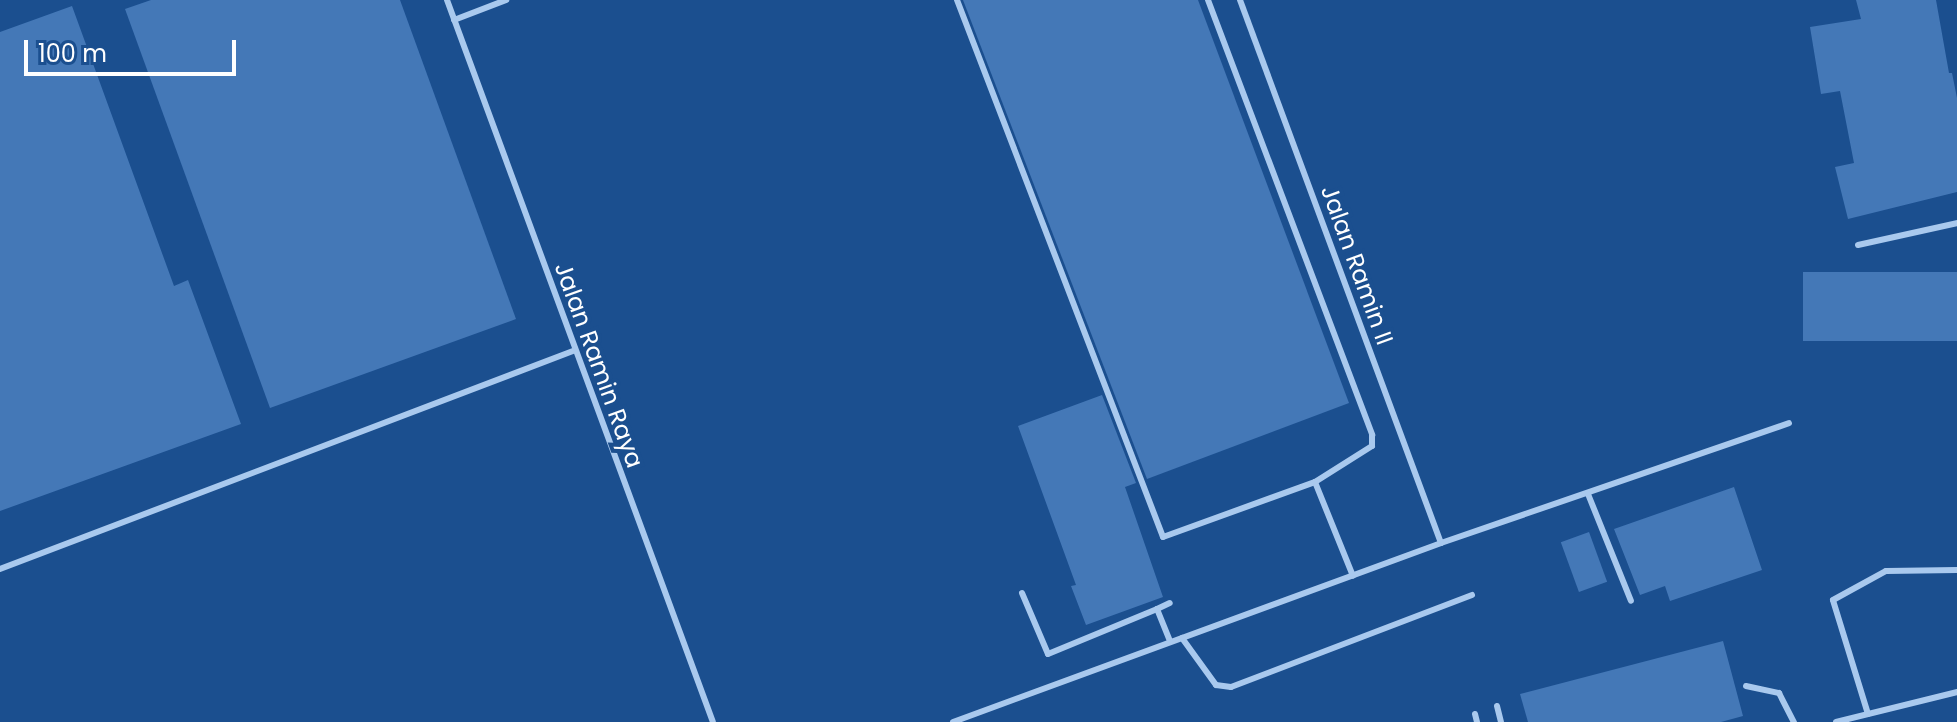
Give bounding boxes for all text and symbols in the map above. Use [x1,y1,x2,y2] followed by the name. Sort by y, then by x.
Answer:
[28,24,240,74] scale bar
[38,37,107,70] text: 100 m
[1315,181,1399,349] street label: Jalan Ramin II
[548,258,650,472] street label: Jalan Ramin Raya

